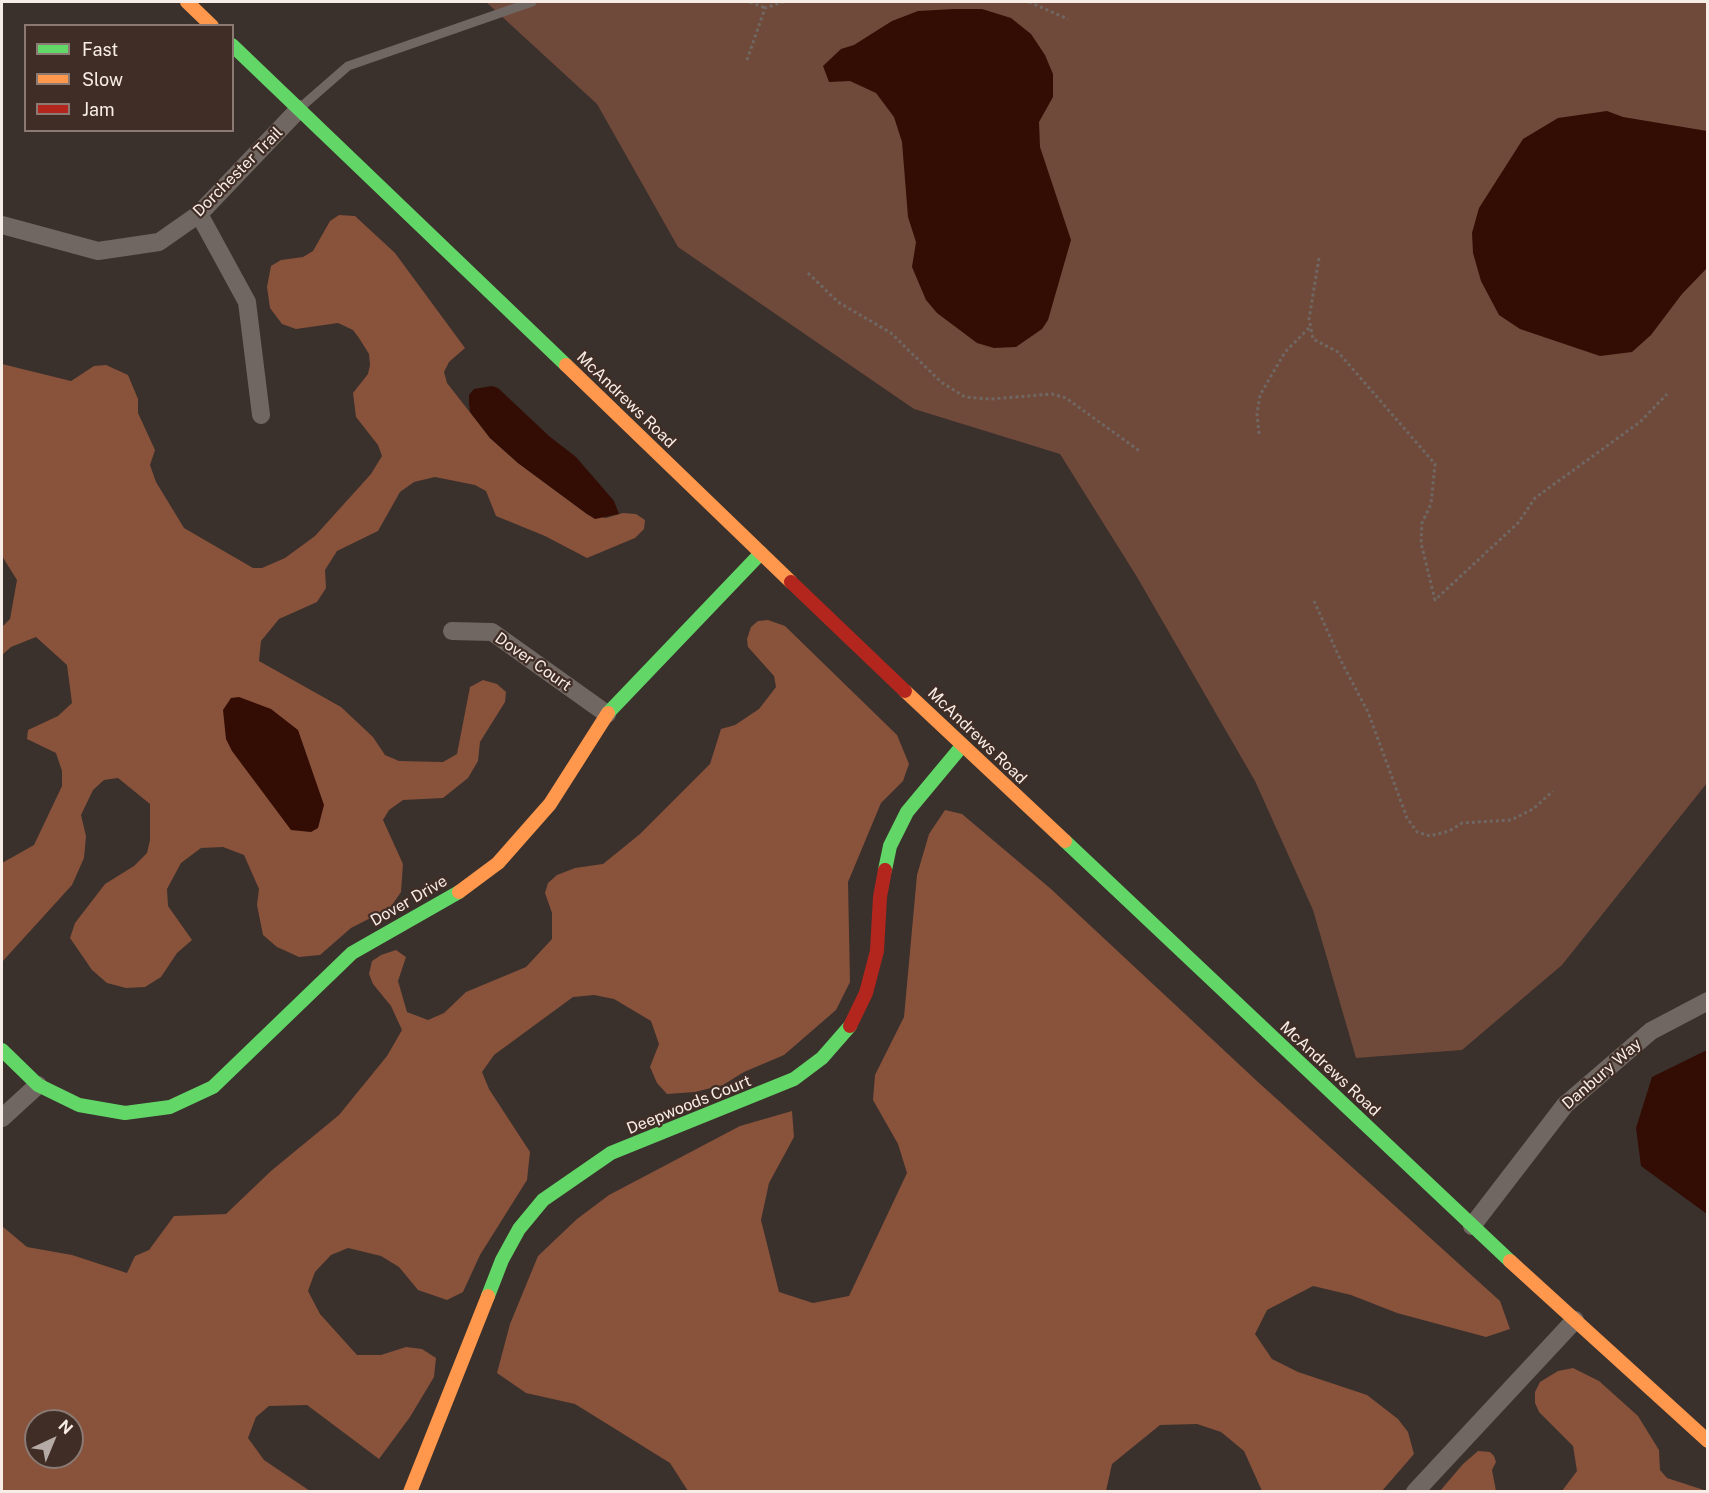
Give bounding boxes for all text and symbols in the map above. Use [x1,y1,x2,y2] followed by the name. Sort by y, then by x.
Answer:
[24,24,234,132] legend
[82,39,118,60] text: Fast
[82,69,123,90] text: Slow
[82,99,115,120] text: Jam
[189,123,287,221] street label: Dorchester Trail
[572,348,680,452] street label: McAndrews Road
[491,629,575,695] street label: Dover Court
[923,684,1031,788] street label: McAndrews Road
[367,871,451,931] street label: Dover Drive
[1276,1018,1384,1120] street label: McAndrews Road
[1558,1034,1646,1114] street label: Danbury Way
[624,1071,754,1139] street label: Deepwoods Court
[24,1409,84,1469] north arrow
[54,1416,77,1438] text: N

